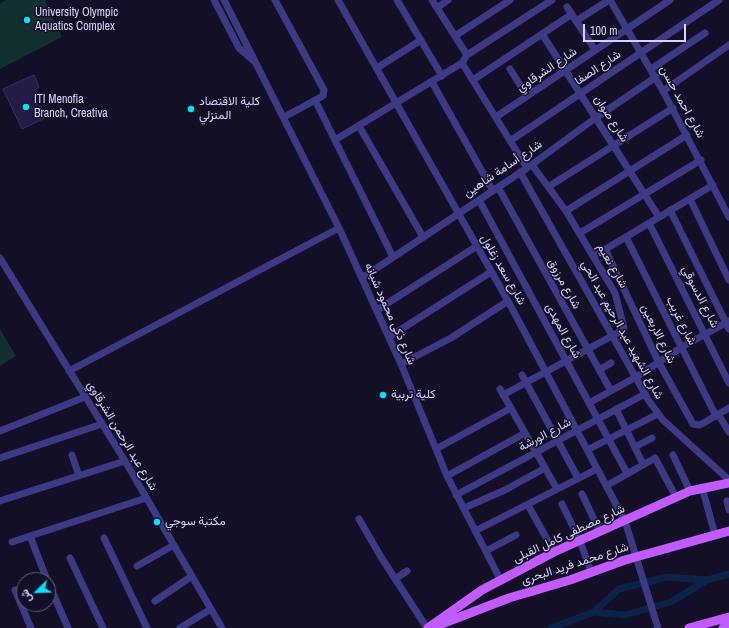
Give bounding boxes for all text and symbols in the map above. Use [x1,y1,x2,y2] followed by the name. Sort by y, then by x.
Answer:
[35,6,118,34] place label: University Olympic Aquatics Complex
[22,15,32,25] marker: University Olympic Aquatics Complex
[585,16,688,42] scale bar
[590,23,617,39] text: 100 m
[514,45,580,95] street label: شارع الشرقاوي
[572,47,624,89] street label: شارع الصفا
[656,63,708,141] street label: شارع احمد حسن
[34,93,108,121] place label: ITI Menofia Branch, Creativa
[590,93,632,145] street label: شارع صوان
[199,95,260,123] place label: كلية الاقتصاد المنزلي
[21,102,31,112] marker: ITI Menofia Branch, Creativa
[186,104,196,114] marker: كلية الاقتصاد المنزلي
[461,137,545,201] street label: شارع أسامة شاهين
[477,232,529,308] street label: شارع سعد زغلول
[593,241,631,291] street label: شارع نعيم
[544,256,584,312] street label: شارع مرزوق
[578,258,666,402] street label: شارع الشهيد عبد الرحيم عبد الحي
[361,261,419,367] street label: شارع ذكى محمود شبانه
[678,264,722,330] street label: شارع الدسوقي
[663,294,699,348] street label: شارع غريب
[542,301,584,361] street label: شارع المهدى
[637,302,679,366] street label: شارع الاربعين
[84,379,160,493] street label: شارع عبد الرحمن الشرقاوي
[391,388,436,402] place label: كلية تربية
[378,390,388,400] marker: كلية تربية
[516,415,574,455] street label: شارع الورشة
[511,502,627,566] street label: شارع مصطفى كامل القبلى
[165,515,226,529] place label: مكتبة سوجي
[152,517,162,527] marker: مكتبة سوجي
[519,540,631,588] street label: شارع محمد فريد البحرى
[16,572,56,612] north arrow
[17,587,35,605] text: ش

